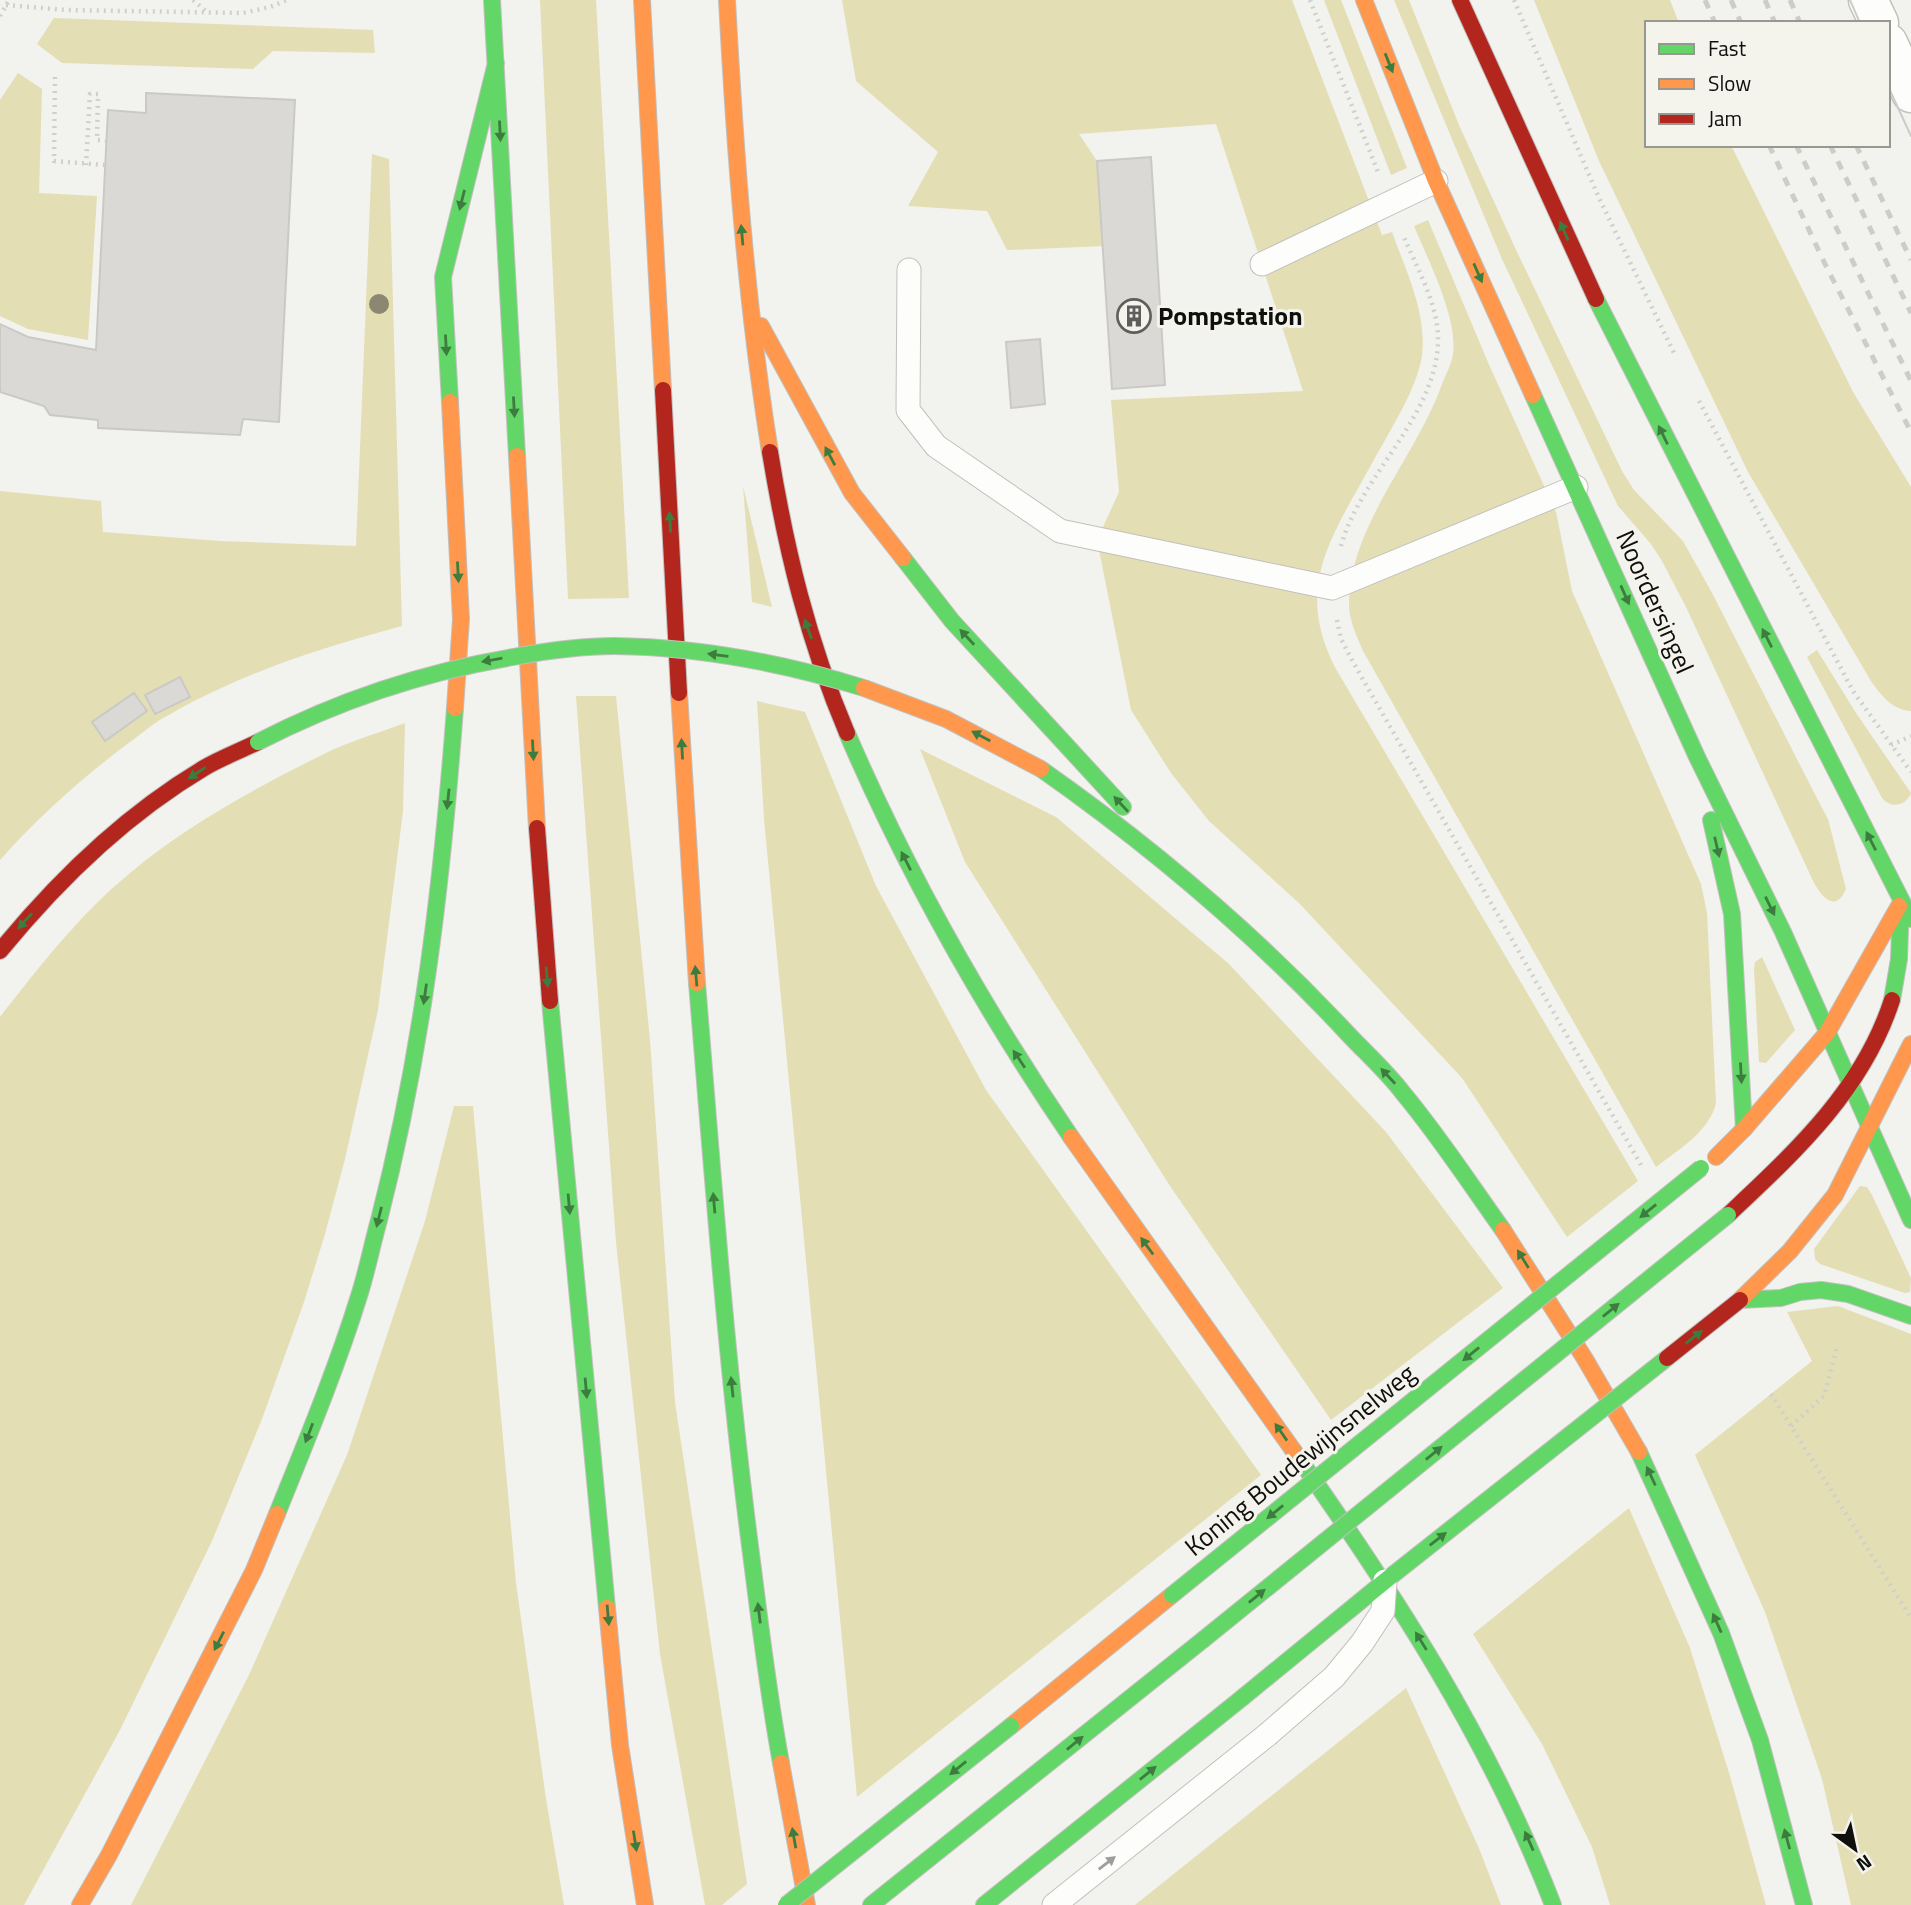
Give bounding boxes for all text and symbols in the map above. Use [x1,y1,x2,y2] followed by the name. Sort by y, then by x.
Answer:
[1645,21,1890,147] legend
[1708,32,1747,64] text: Fast
[1384,53,1395,74] one-way arrow
[1708,67,1751,99] text: Slow
[1708,102,1742,134] text: Jam
[495,120,506,142] one-way arrow
[456,189,467,211] one-way arrow
[1558,221,1570,241] one-way arrow
[737,224,748,246] one-way arrow
[1472,263,1484,283] one-way arrow
[1158,296,1303,335] place label: Pompstation
[1115,297,1153,335] building icon: Pompstation
[441,334,452,356] one-way arrow
[509,396,520,418] one-way arrow
[1658,425,1669,445] one-way arrow
[825,445,837,465] one-way arrow
[664,511,675,533] one-way arrow
[1606,524,1705,680] street label: Noordersingel
[453,561,464,583] one-way arrow
[1619,585,1631,605] one-way arrow
[802,619,813,640] one-way arrow
[1762,628,1773,648] one-way arrow
[959,629,975,646] one-way arrow
[707,650,729,661] one-way arrow
[481,655,503,666] one-way arrow
[971,731,991,742] one-way arrow
[677,738,688,760] one-way arrow
[527,740,538,762] one-way arrow
[187,767,207,780] one-way arrow
[443,788,454,810] one-way arrow
[1113,796,1129,813] one-way arrow
[1865,830,1877,850] one-way arrow
[1712,836,1723,858] one-way arrow
[901,851,912,871] one-way arrow
[1764,896,1776,916] one-way arrow
[17,912,33,930] one-way arrow
[690,965,701,987] one-way arrow
[542,967,553,989] one-way arrow
[419,983,430,1005] one-way arrow
[1013,1049,1026,1068] one-way arrow
[1736,1062,1747,1084] one-way arrow
[1381,1068,1397,1085] one-way arrow
[709,1192,720,1214] one-way arrow
[564,1193,575,1215] one-way arrow
[1639,1203,1656,1218] one-way arrow
[373,1206,384,1228] one-way arrow
[1141,1237,1155,1255] one-way arrow
[1516,1250,1529,1269] one-way arrow
[1602,1303,1619,1318] one-way arrow
[1685,1330,1702,1345] one-way arrow
[1462,1346,1479,1361] one-way arrow
[1176,1354,1424,1565] street label: Koning Boudewijnsnelweg
[726,1376,737,1398] one-way arrow
[581,1377,592,1399] one-way arrow
[304,1422,315,1443] one-way arrow
[1274,1423,1288,1441] one-way arrow
[1425,1446,1442,1461] one-way arrow
[1645,1466,1656,1486] one-way arrow
[1266,1505,1284,1520] one-way arrow
[1430,1532,1447,1547] one-way arrow
[1248,1589,1265,1604] one-way arrow
[753,1602,764,1624] one-way arrow
[603,1604,614,1626] one-way arrow
[1711,1612,1722,1633] one-way arrow
[213,1631,224,1651] one-way arrow
[1415,1631,1428,1650] one-way arrow
[1066,1736,1083,1751] one-way arrow
[949,1761,967,1776] one-way arrow
[1138,1766,1156,1781] one-way arrow
[1820,1814,1890,1884] north arrow
[788,1827,799,1849] one-way arrow
[1781,1828,1792,1850] one-way arrow
[630,1830,641,1852] one-way arrow
[1523,1831,1535,1851] one-way arrow
[1851,1848,1878,1879] text: N
[1098,1856,1116,1870] one-way arrow

